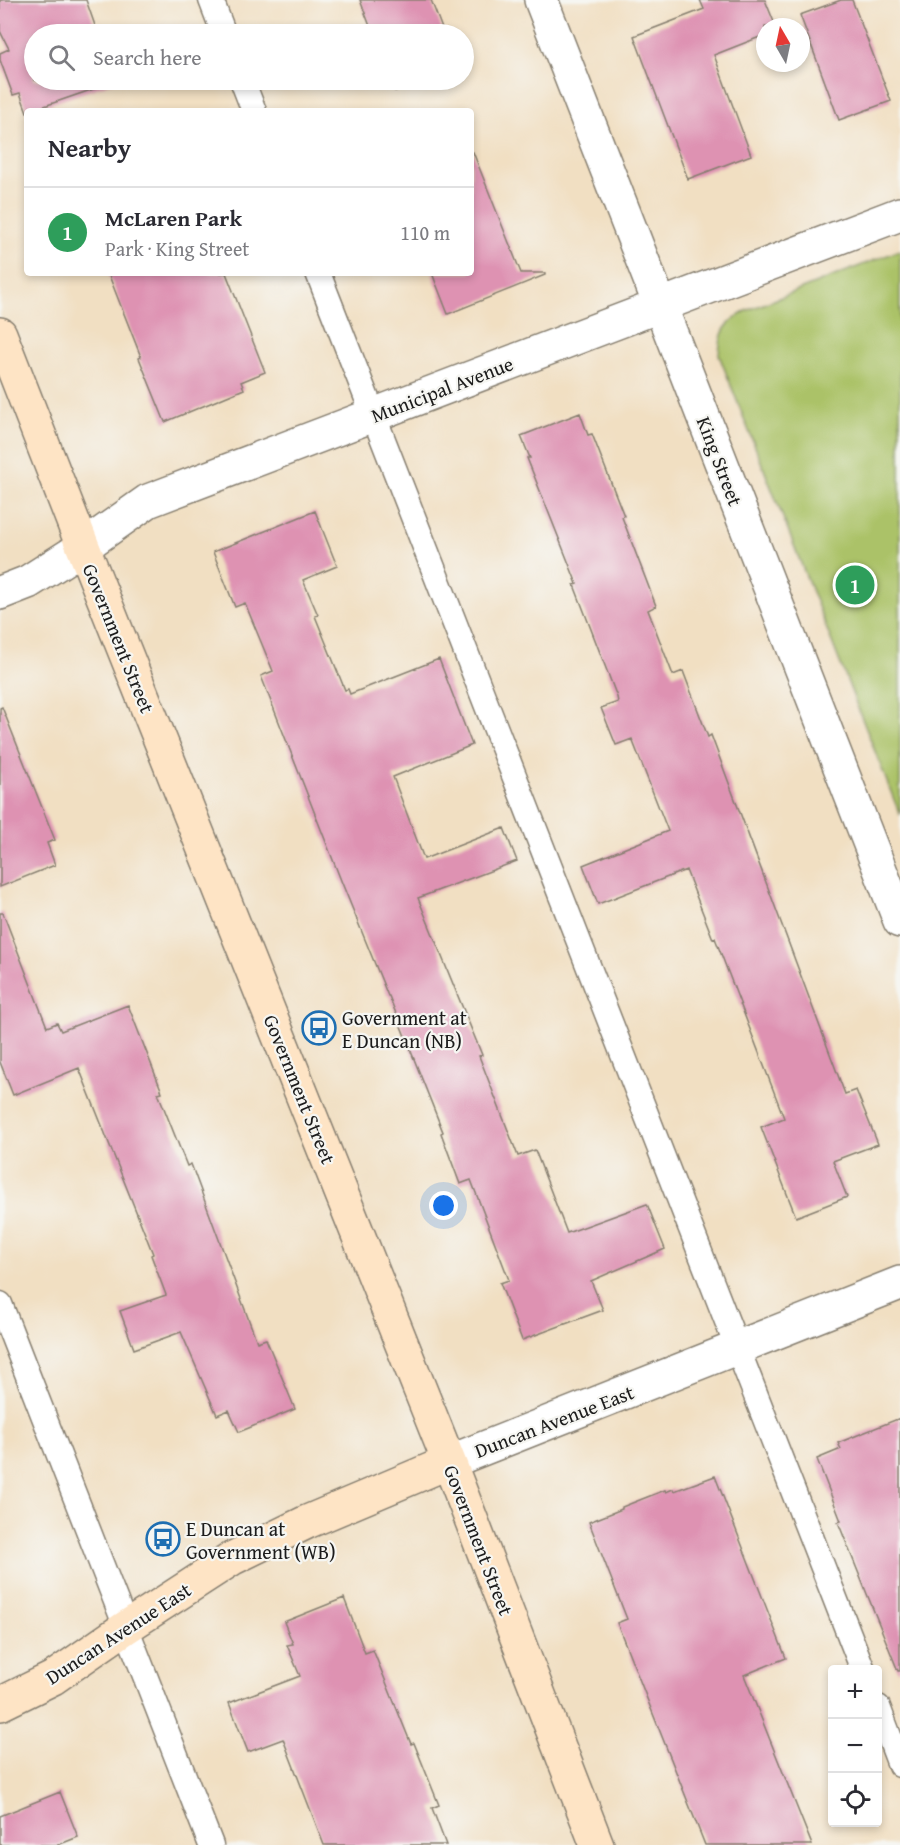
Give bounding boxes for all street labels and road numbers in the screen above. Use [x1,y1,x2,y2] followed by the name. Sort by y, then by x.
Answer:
[367,349,517,429] street label: Municipal Avenue
[690,412,750,510] street label: King Street
[76,559,162,717] street label: Government Street
[257,1010,343,1168] street label: Government Street
[470,1377,638,1465] street label: Duncan Avenue East
[437,1461,521,1619] street label: Government Street
[39,1575,197,1691] street label: Duncan Avenue East

